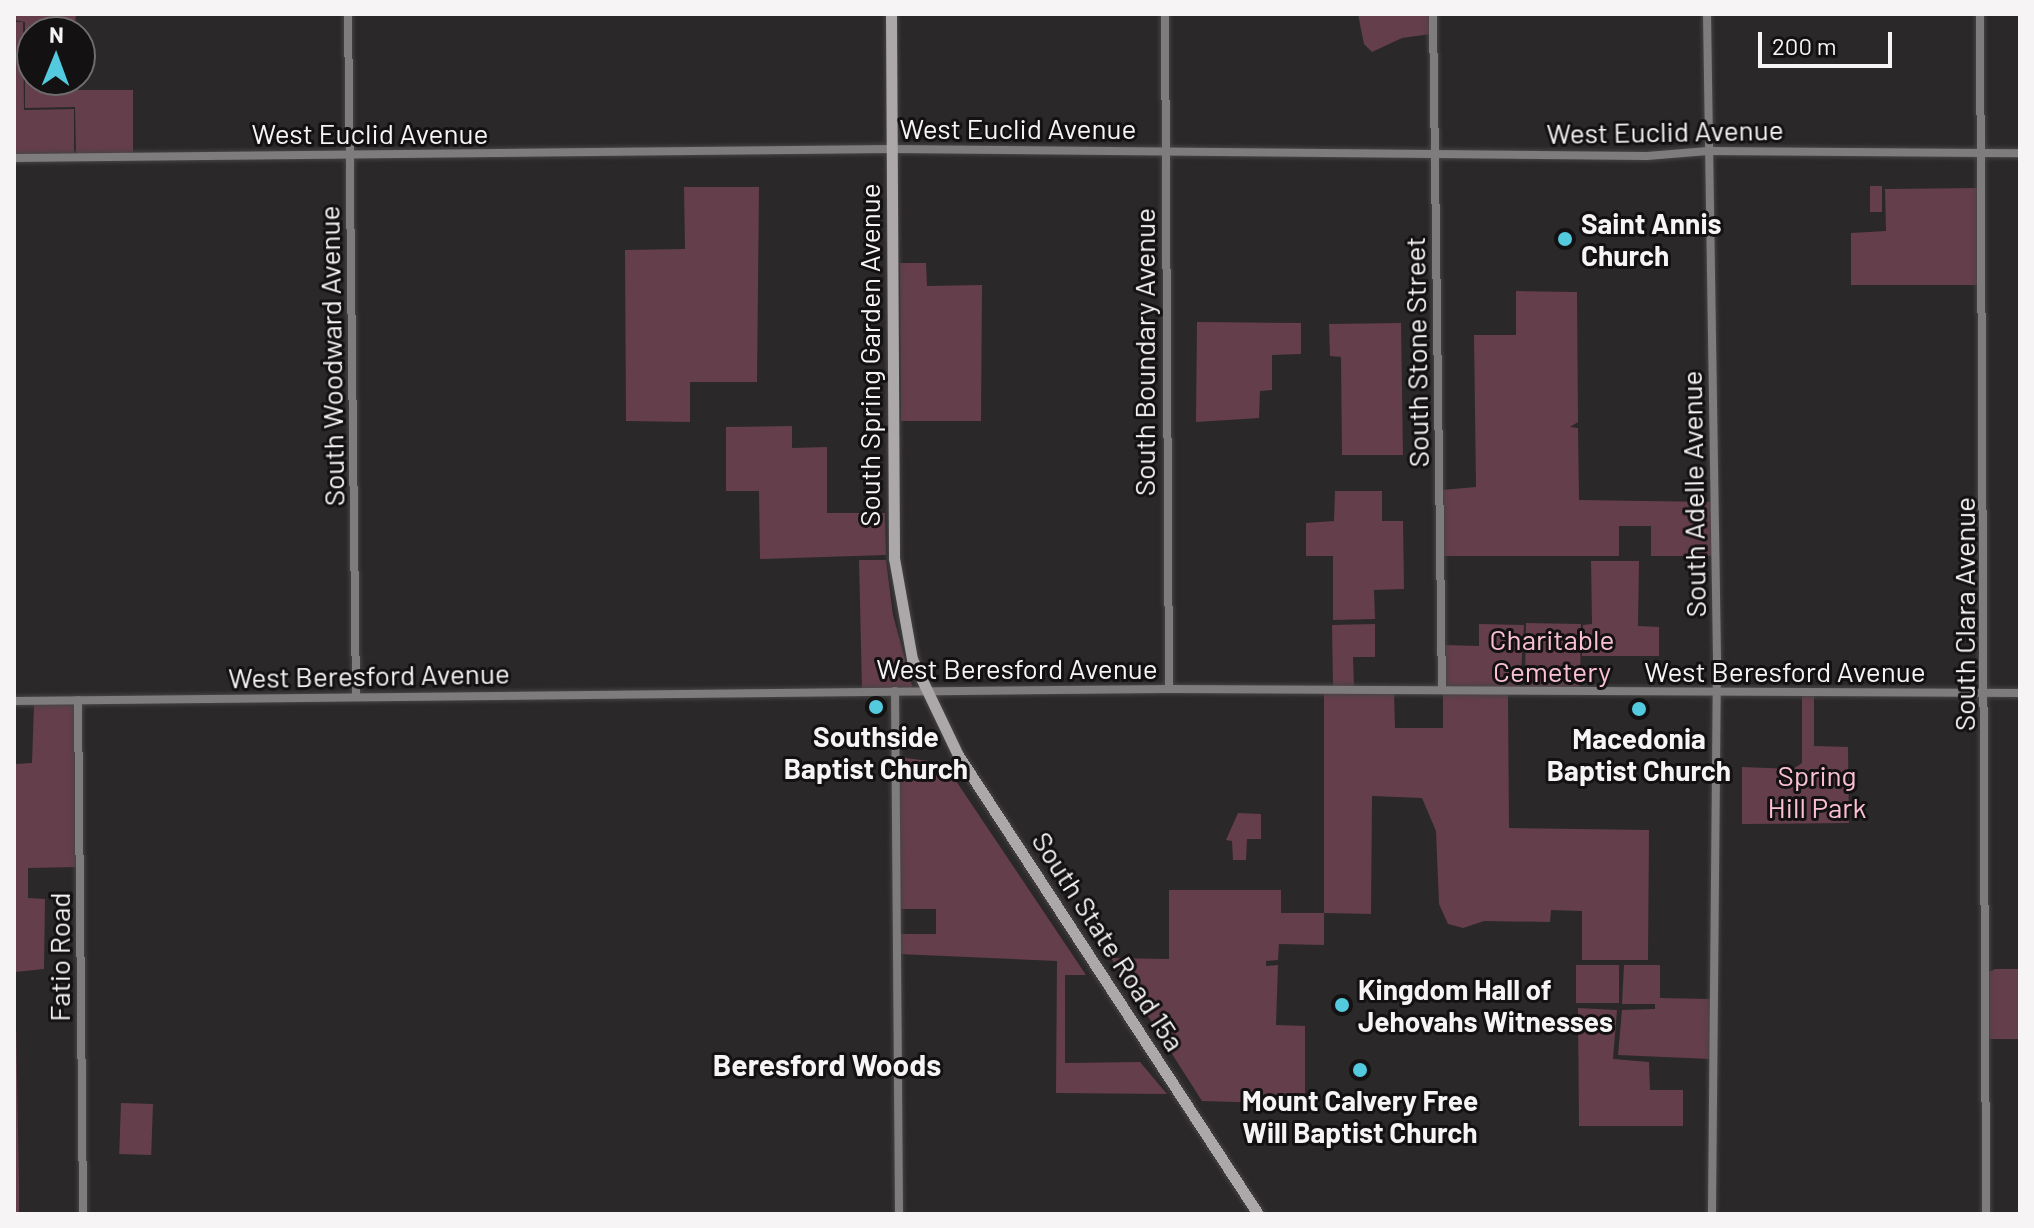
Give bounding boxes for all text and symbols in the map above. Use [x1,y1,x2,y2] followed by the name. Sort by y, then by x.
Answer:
[16,16,96,96] north arrow
[1762,16,1896,66] scale bar
[49,21,64,47] text: N
[1772,31,1837,60] text: 200 m
[899,111,1137,145] street label: West Euclid Avenue
[1546,112,1784,150] street label: West Euclid Avenue
[251,116,489,150] street label: West Euclid Avenue
[852,183,886,527] street label: South Spring Garden Avenue
[312,205,350,507] street label: South Woodward Avenue
[1581,206,1722,272] place label: Saint Annis Church
[1127,208,1161,496] street label: South Boundary Avenue
[1556,230,1574,248] marker: Saint Annis Church
[1397,236,1435,468] street label: South Stone Street
[1674,370,1712,618] street label: South Adelle Avenue
[1947,497,1981,731] street label: South Clara Avenue
[1490,622,1614,688] park label: Charitable Cemetery
[876,651,1158,685] street label: West Beresford Avenue
[1644,654,1926,688] street label: West Beresford Avenue
[228,656,510,694] street label: West Beresford Avenue
[867,698,885,716] marker: Southside Baptist Church
[1630,700,1648,718] marker: Macedonia Baptist Church
[784,719,968,785] place label: Southside Baptist Church
[1547,721,1731,787] place label: Macedonia Baptist Church
[1768,758,1866,824] park label: Spring Hill Park
[1026,825,1192,1057] street label: South State Road 15a
[42,892,76,1022] street label: Fatio Road
[1358,972,1613,1038] place label: Kingdom Hall of Jehovahs Witnesses
[1333,996,1351,1014] marker: Kingdom Hall of Jehovahs Witnesses
[713,1046,941,1082] district label: Beresford Woods
[1351,1061,1369,1079] marker: Mount Calvery Free Will Baptist Church
[1242,1083,1478,1149] place label: Mount Calvery Free Will Baptist Church

